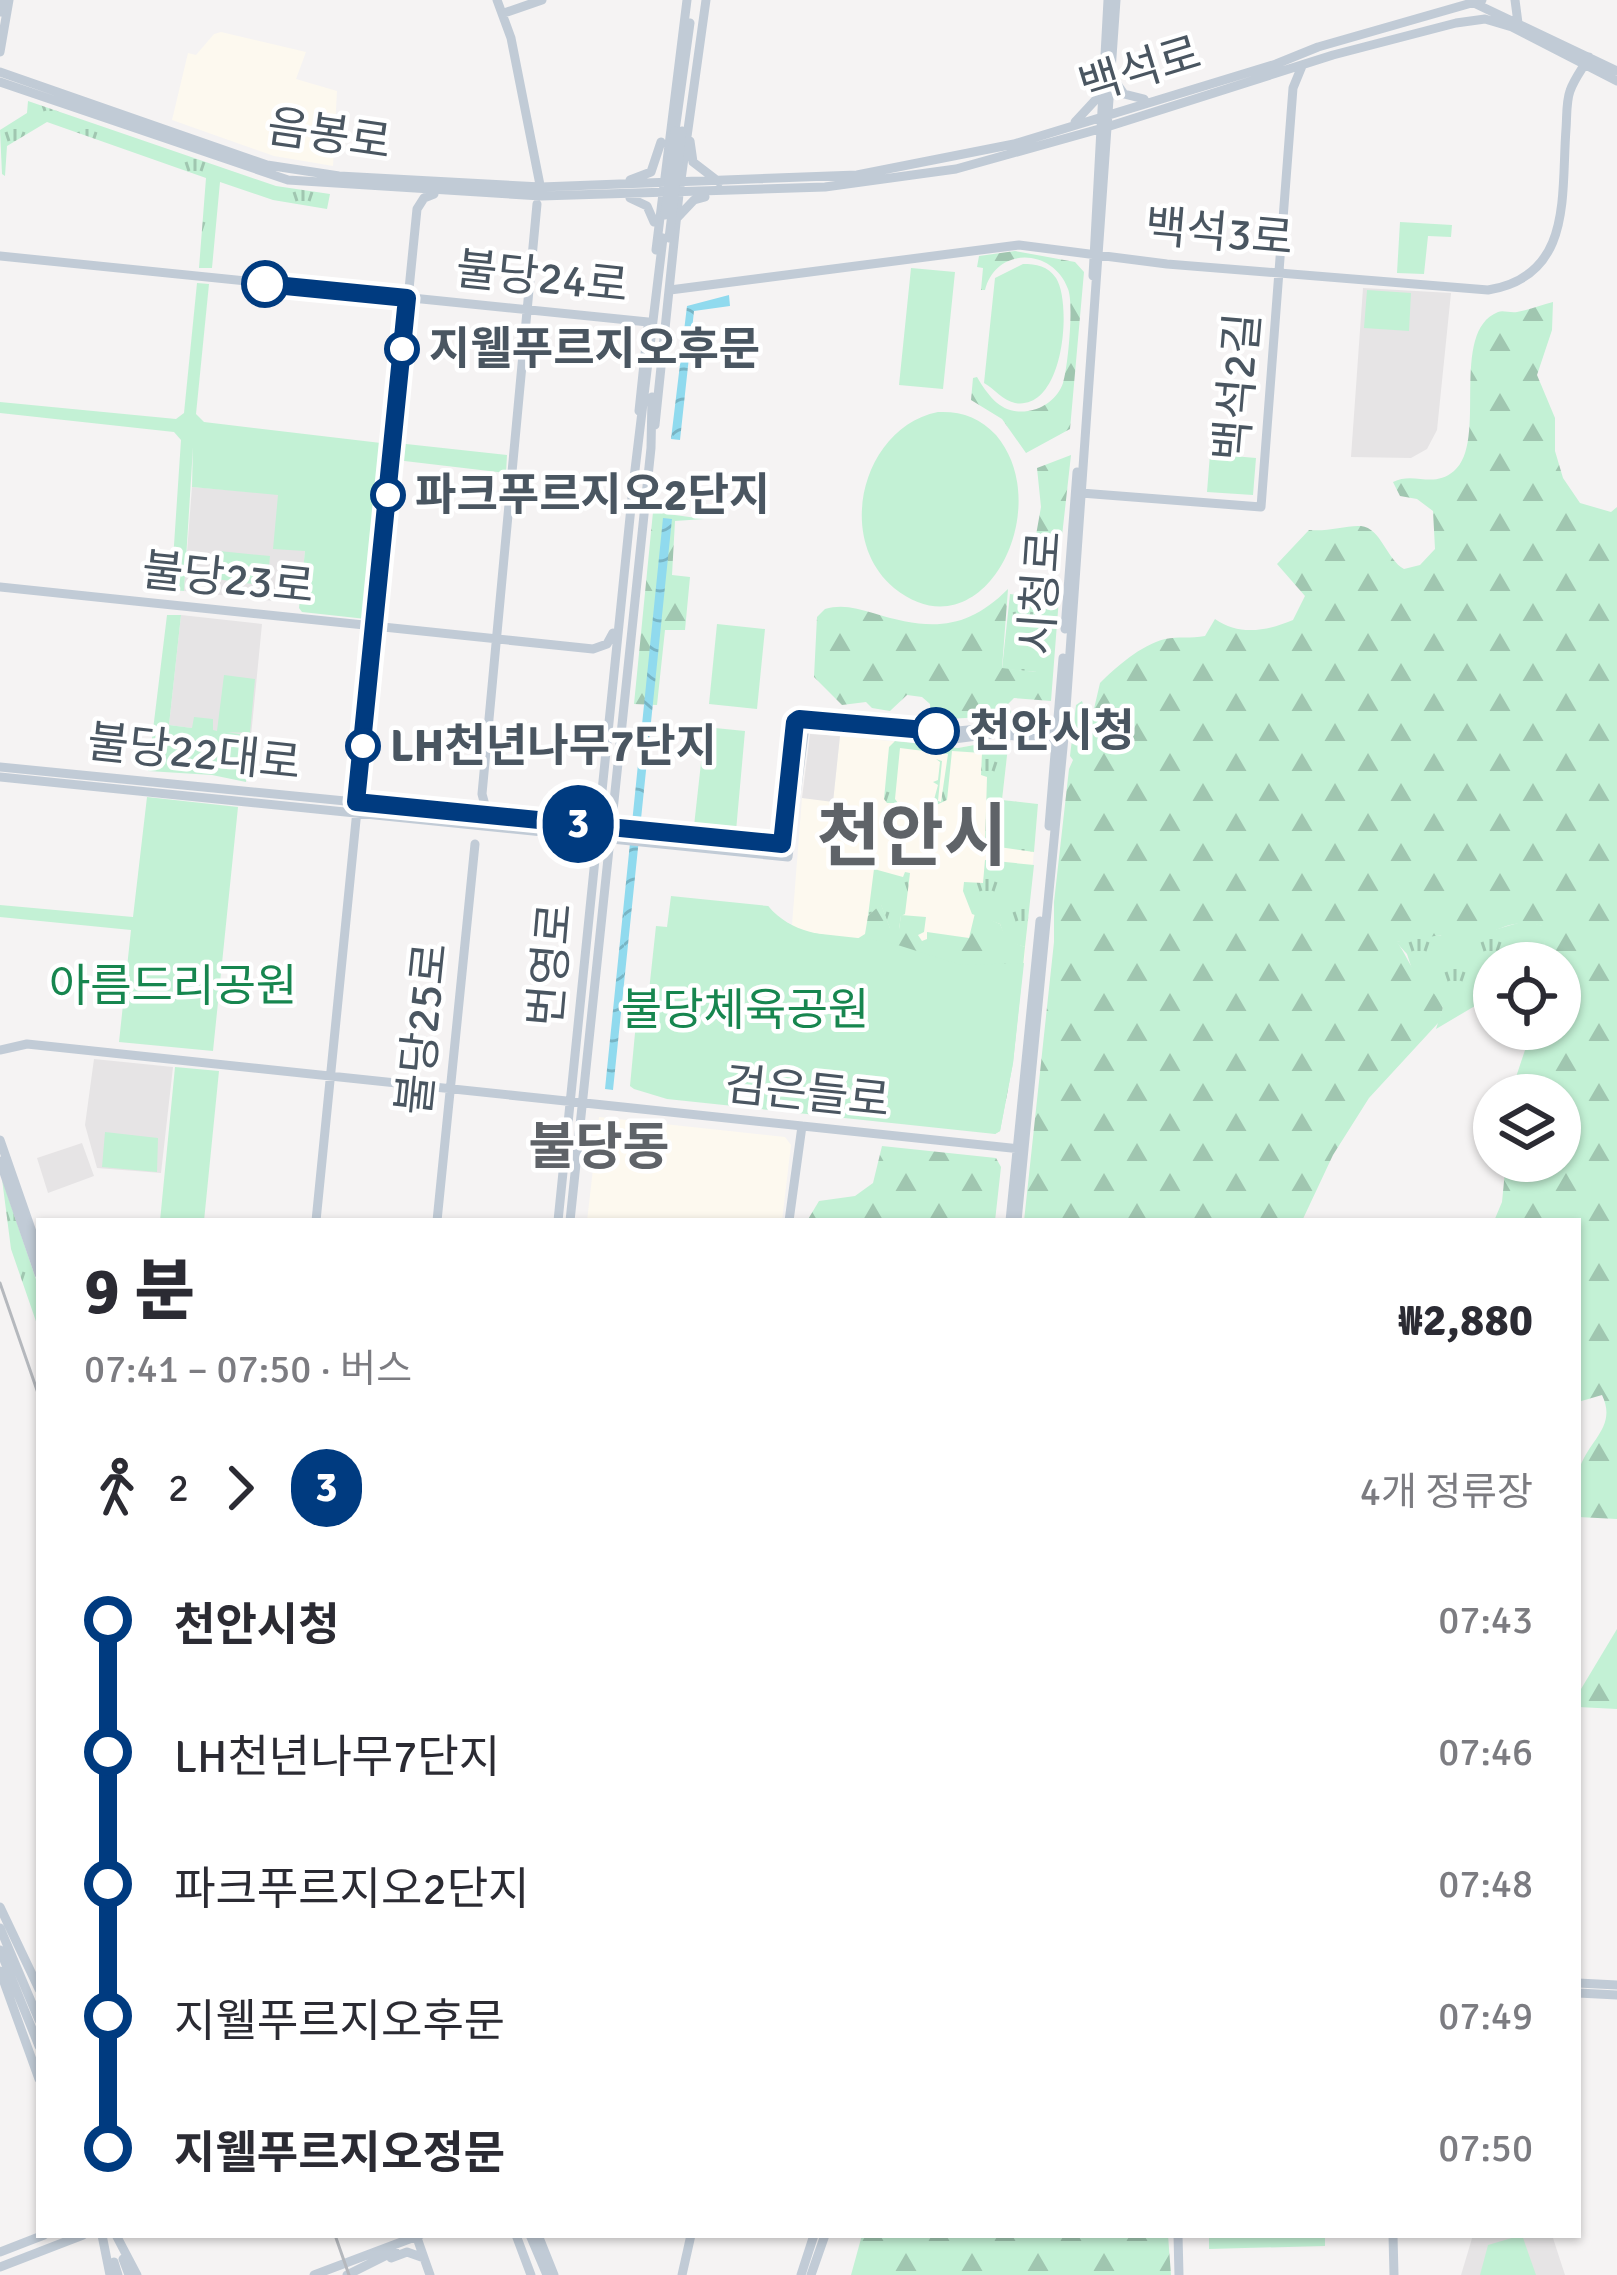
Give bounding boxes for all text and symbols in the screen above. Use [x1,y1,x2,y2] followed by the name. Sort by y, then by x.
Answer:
[1073,26,1207,114] street label: 백석로
[264,99,394,171] street label: 음봉로
[1143,199,1295,267] street label: 백석3로
[453,242,631,314] street label: 불당24로
[243,262,287,306] unlabelled marker
[1204,311,1272,463] street label: 백석2길
[429,322,760,377] place label: 지웰푸르지오후문
[386,333,418,365] marker: 지웰푸르지오후문
[415,468,771,523] place label: 파크푸르지오2단지
[372,479,404,511] marker: 파크푸르지오2단지
[1009,529,1073,657] street label: 시청로
[139,543,317,615] street label: 불당23로
[969,704,1135,759] place label: 천안시청
[914,709,958,753] marker: 천안시청
[85,714,303,792] street label: 불당22대로
[390,719,717,774] place label: LH천년나무7단지
[347,730,379,762] marker: LH천년나무7단지
[539,785,617,863] line badge: 3
[817,795,1007,880] district label: 천안시
[567,798,589,849] text: 3
[518,901,584,1029] street label: 번영로
[387,940,459,1118] street label: 불당25로
[1473,942,1581,1182] map controls
[1473,942,1581,1050] button: locate
[49,959,297,1014] park label: 아름드리공원
[621,983,869,1038] park label: 불당체육공원
[722,1057,892,1129] street label: 검은들로
[1473,1074,1581,1182] button: layers
[529,1116,669,1179] district label: 불당동
[84,1251,195,1332] text: 9 분
[1398,1293,1533,1348] text: ₩2,880
[84,1345,412,1393] text: 07:41 – 07:50 · 버스
[84,1455,150,1521] icon: walk
[207,1455,273,1521] icon: forward
[315,1462,338,1513] text: 3
[168,1464,189,1512] text: 2
[1360,1468,1533,1516] text: 4개 정류장
[1438,1596,1533,1644] text: 07:43
[174,1598,340,1653] text: 천안시청
[1438,1728,1533,1776] text: 07:46
[174,1730,500,1785] text: LH천년나무7단지
[1438,1860,1533,1908] text: 07:48
[174,1862,530,1917] text: 파크푸르지오2단지
[1438,1992,1533,2040] text: 07:49
[174,1994,505,2049] text: 지웰푸르지오후문
[1438,2124,1533,2172] text: 07:50
[174,2126,505,2181] text: 지웰푸르지오정문

